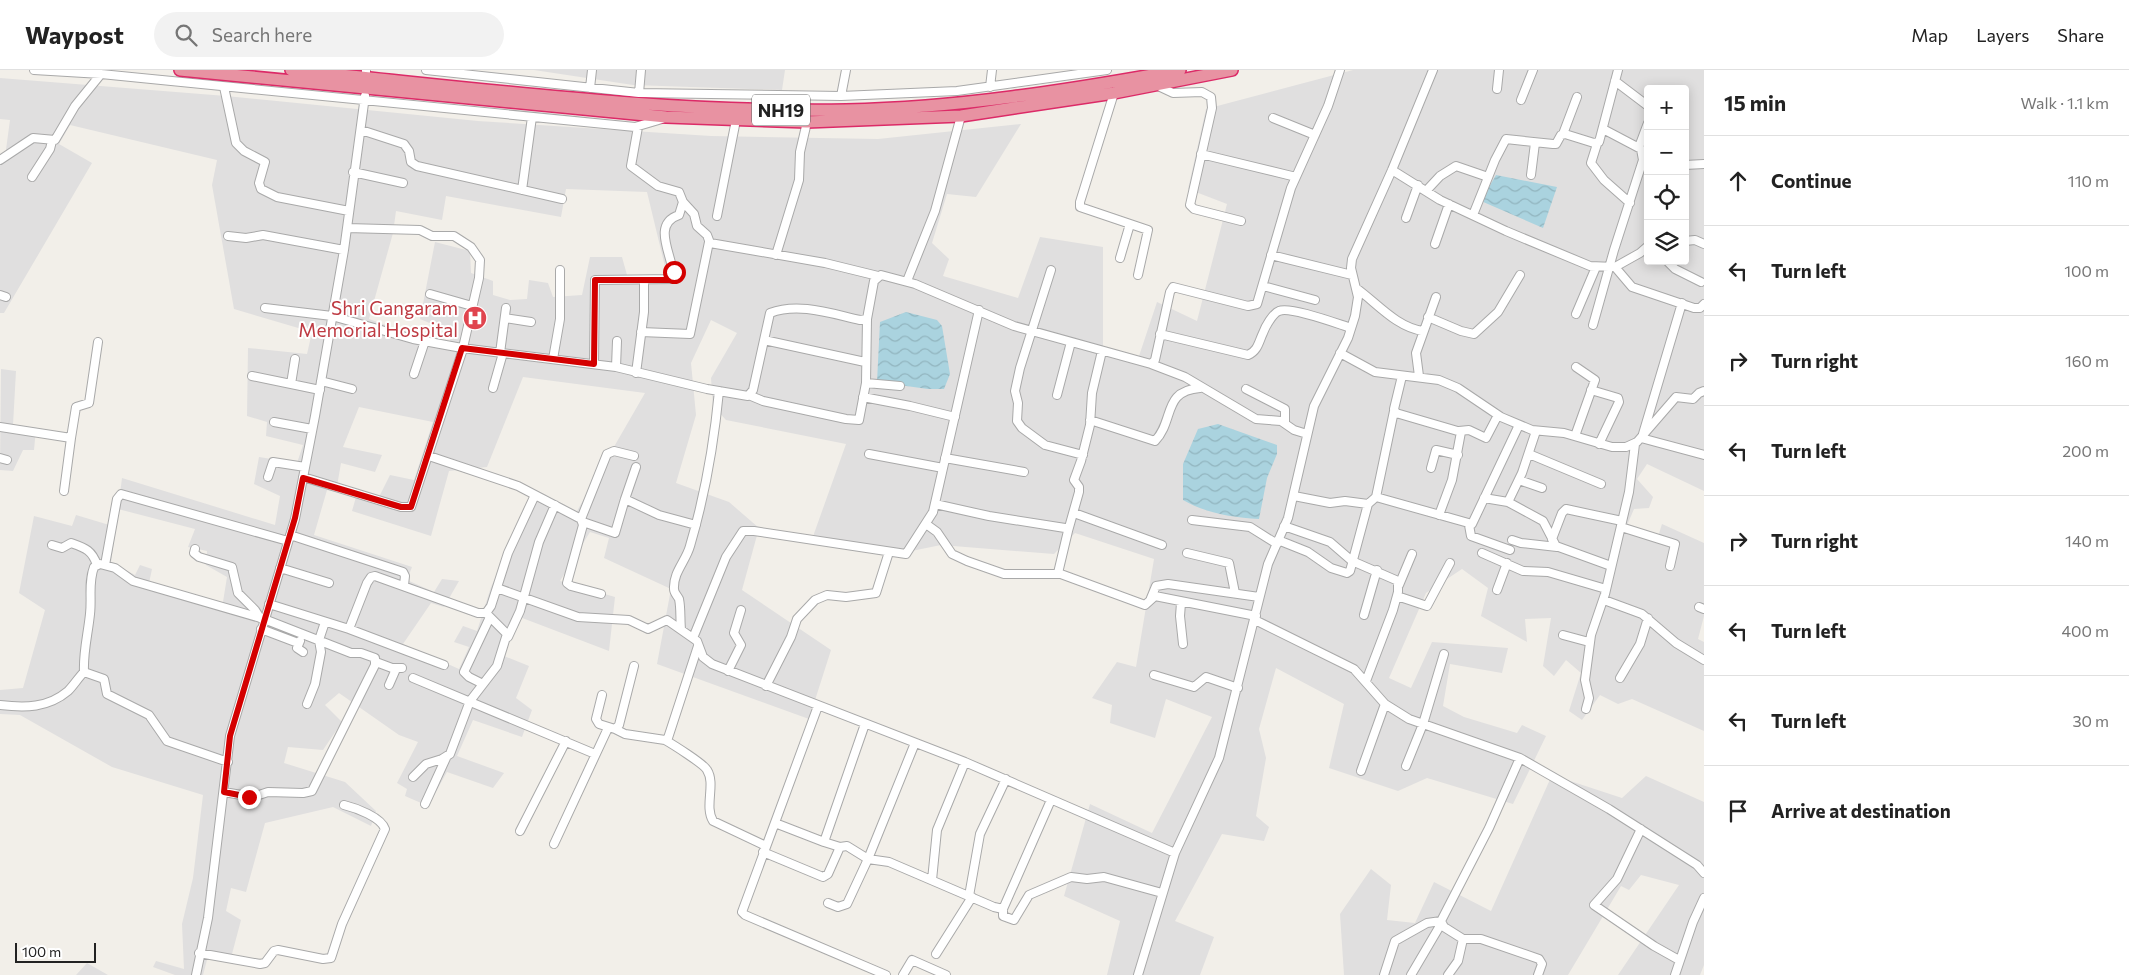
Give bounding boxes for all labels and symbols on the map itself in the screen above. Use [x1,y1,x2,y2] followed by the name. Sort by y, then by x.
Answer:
[752,94,810,126] road number: NH19
[663,261,686,284] route start
[298,296,458,341] place label: Shri Gangaram Memorial Hospital
[462,305,488,331] hospital icon: Shri Gangaram Memorial Hospital
[238,786,261,809] route end
[15,940,96,963] scale bar

